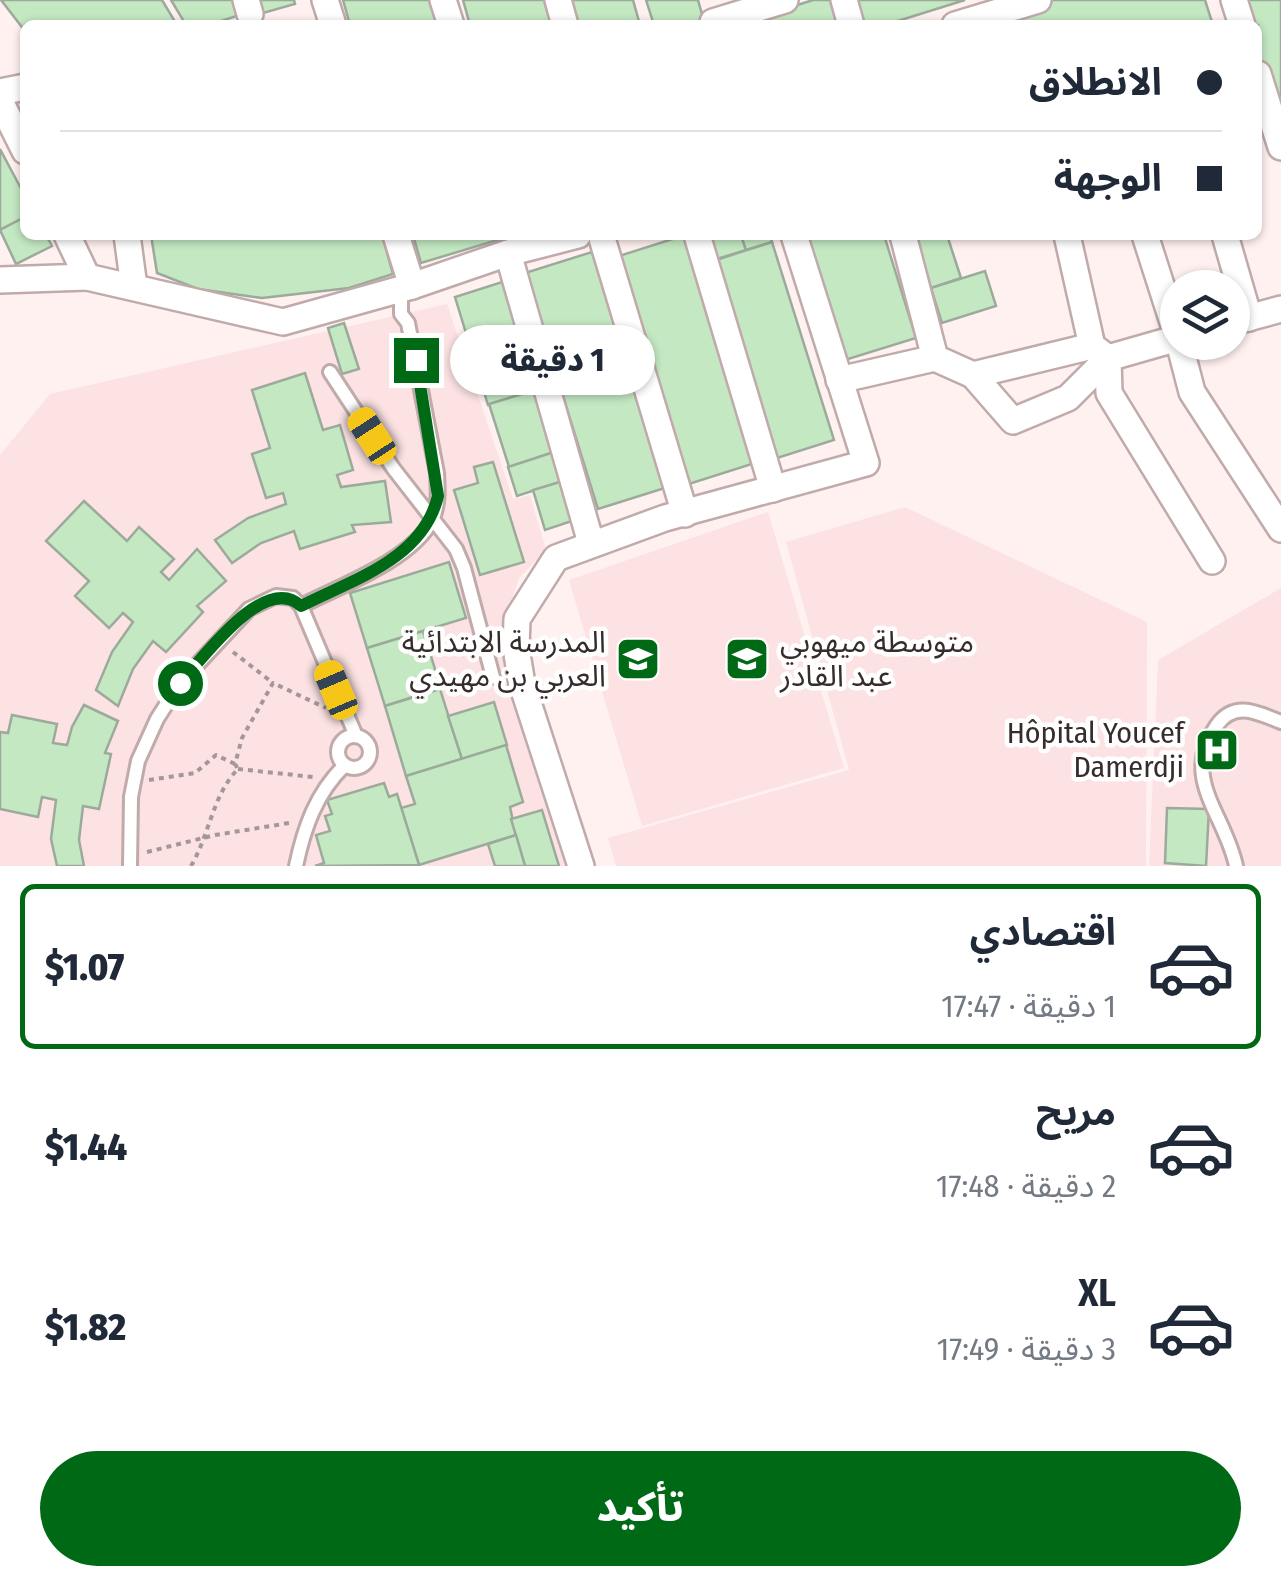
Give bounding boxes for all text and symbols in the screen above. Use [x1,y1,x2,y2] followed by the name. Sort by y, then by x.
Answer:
[1029,59,1162,105] text: الانطلاق
[1054,155,1162,201] text: الوجهة
[1160,270,1250,360] map controls
[1160,270,1250,360] button: layers
[451,325,656,395] callout: 1 دقيقة
[394,338,439,383] route end
[501,341,604,379] text: 1 دقيقة
[343,403,401,469] car
[402,624,606,699] place label: المدرسة الابتدائية العربي بن مهيدي
[779,624,974,694] place label: متوسطة ميهوبي عبد القادر
[615,636,661,682] school or university icon: المدرسة الابتدائية العربي بن مهيدي
[724,636,770,682] school or university icon: متوسطة ميهوبي عبد القادر
[310,657,362,723] car
[158,661,203,706] route start
[1007,715,1186,785] place label: Hôpital Youcef Damerdji
[1194,727,1240,773] hospital icon: Hôpital Youcef Damerdji
[970,909,1116,955] text: اقتصادي
[1146,922,1236,1012] icon: car
[45,944,124,990] text: $1.07
[941,987,1116,1025] text: 1 دقيقة · 17:47
[1036,1089,1116,1135] text: مريح
[1146,1102,1236,1192] icon: car
[45,1124,127,1170] text: $1.44
[936,1167,1116,1205] text: 2 دقيقة · 17:48
[1078,1270,1116,1316] text: XL
[1146,1282,1236,1372] icon: car
[45,1304,126,1350] text: $1.82
[937,1330,1116,1368] text: 3 دقيقة · 17:49
[40,1451,1241,1566] button: تأكيد

